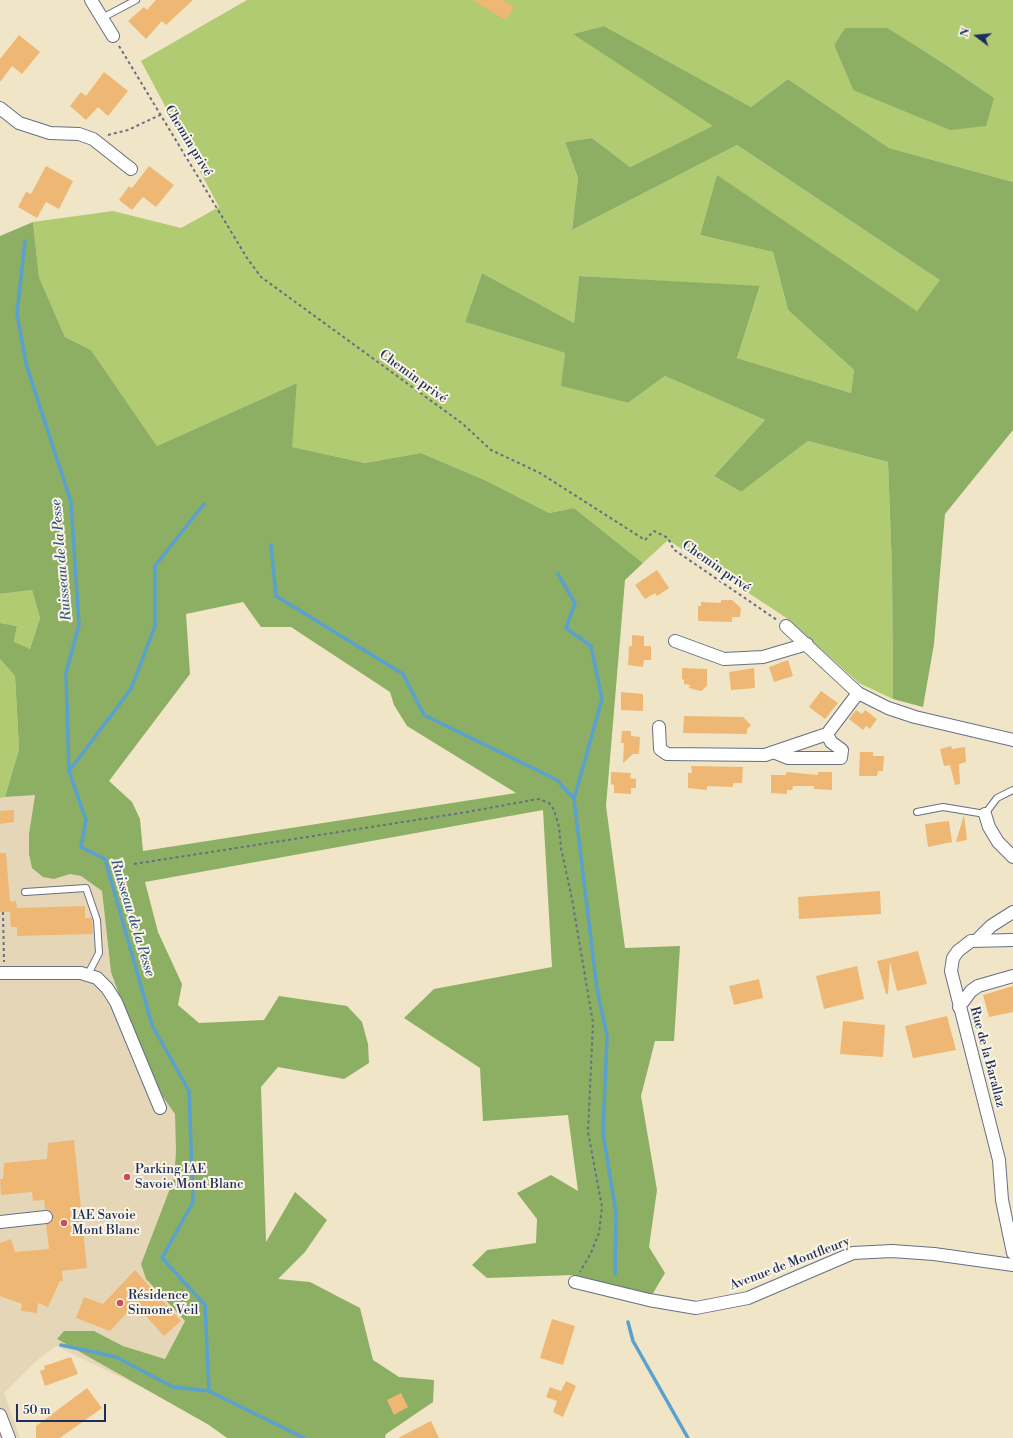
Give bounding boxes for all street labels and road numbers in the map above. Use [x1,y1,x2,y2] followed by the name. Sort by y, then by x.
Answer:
[161,103,215,179] street label: Chemin privé
[376,347,450,407] street label: Chemin privé
[679,538,753,596] street label: Chemin privé
[966,1005,1008,1109] street label: Rue de la Barallaz
[728,1234,852,1294] street label: Avenue de Montfleury

